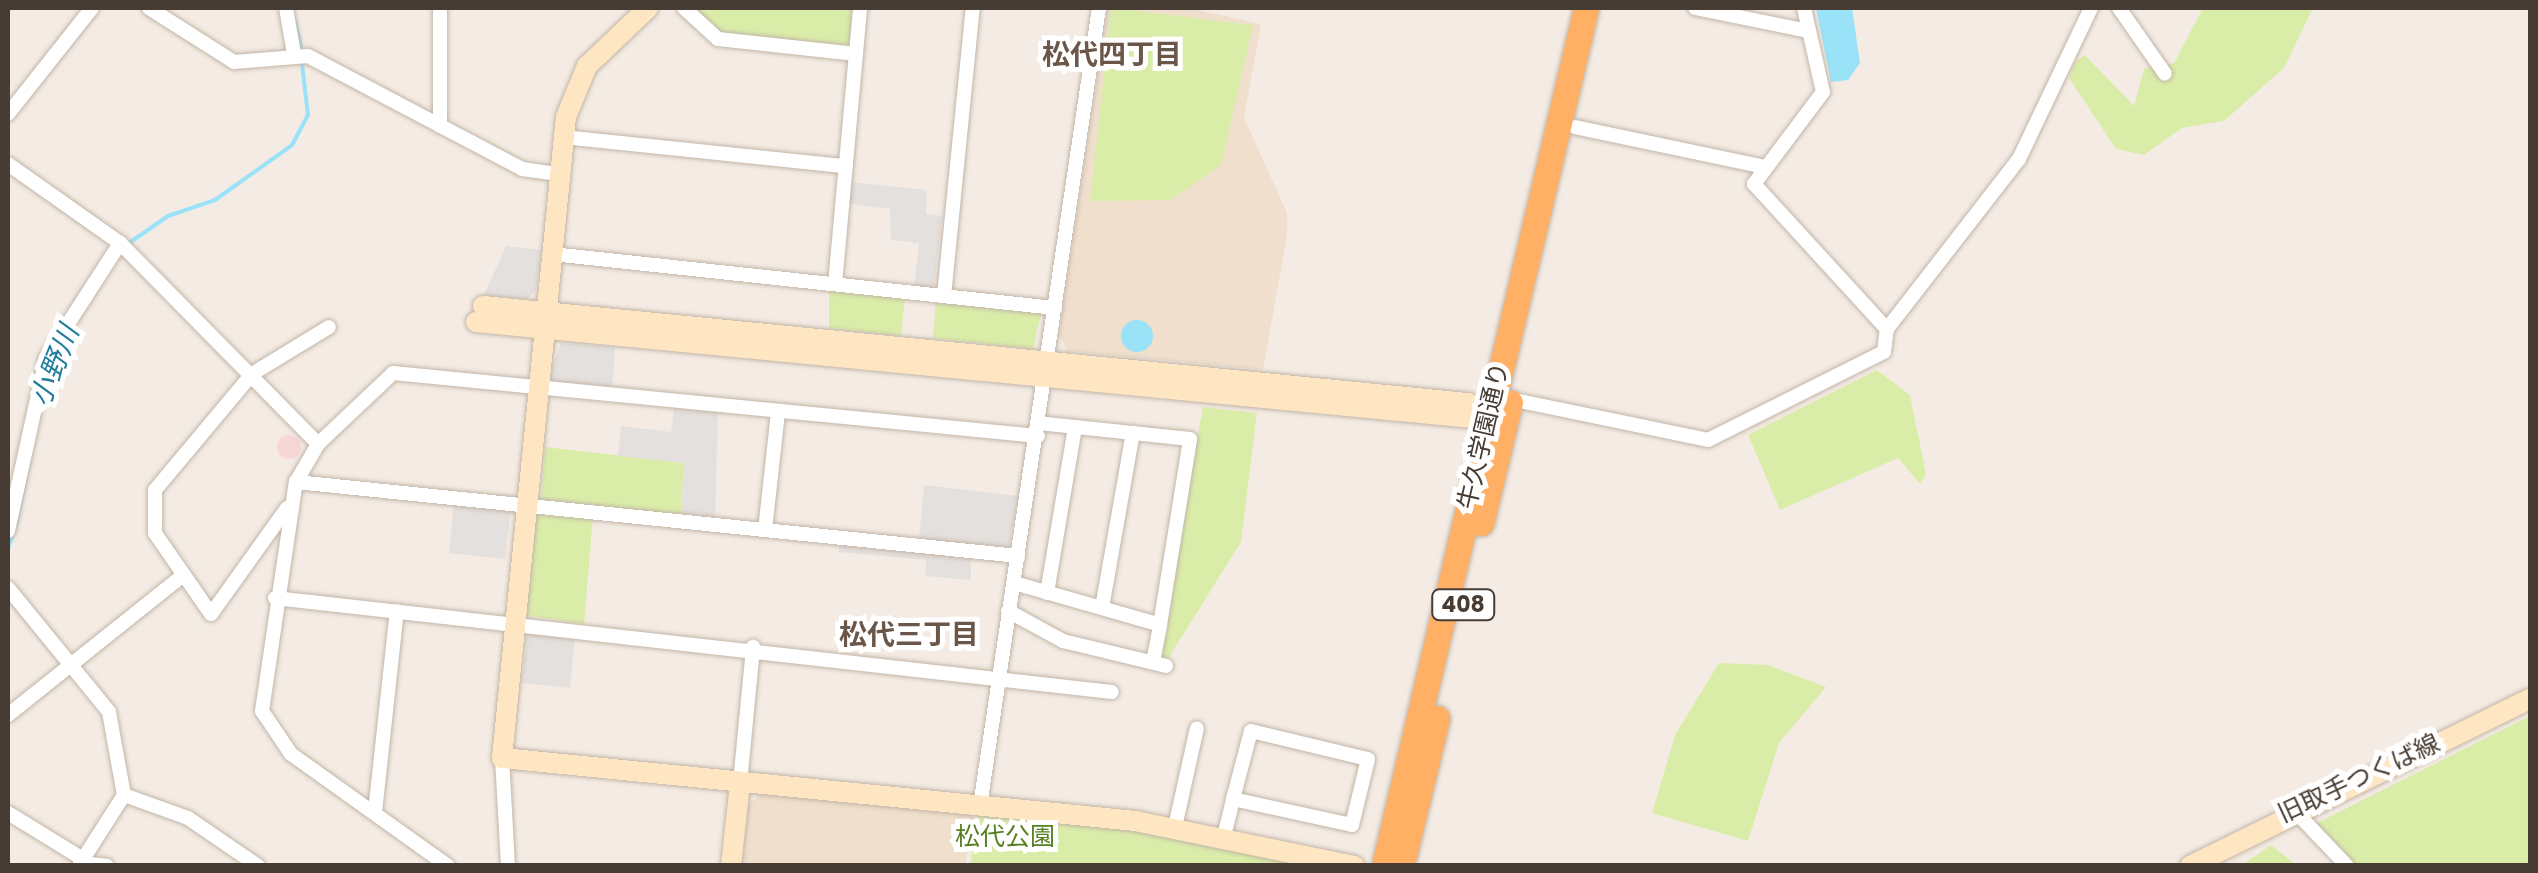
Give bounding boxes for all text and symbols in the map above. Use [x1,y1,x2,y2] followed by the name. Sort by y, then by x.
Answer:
[1042,38,1182,72] district label: 松代四丁目
[24,321,86,411] water label: 小野川
[1453,360,1515,512] street label: 牛久学園通り
[1430,588,1496,622] road number: 408
[839,618,979,652] district label: 松代三丁目
[2273,728,2445,830] street label: 旧取手つくば線
[955,822,1055,852] park label: 松代公園

